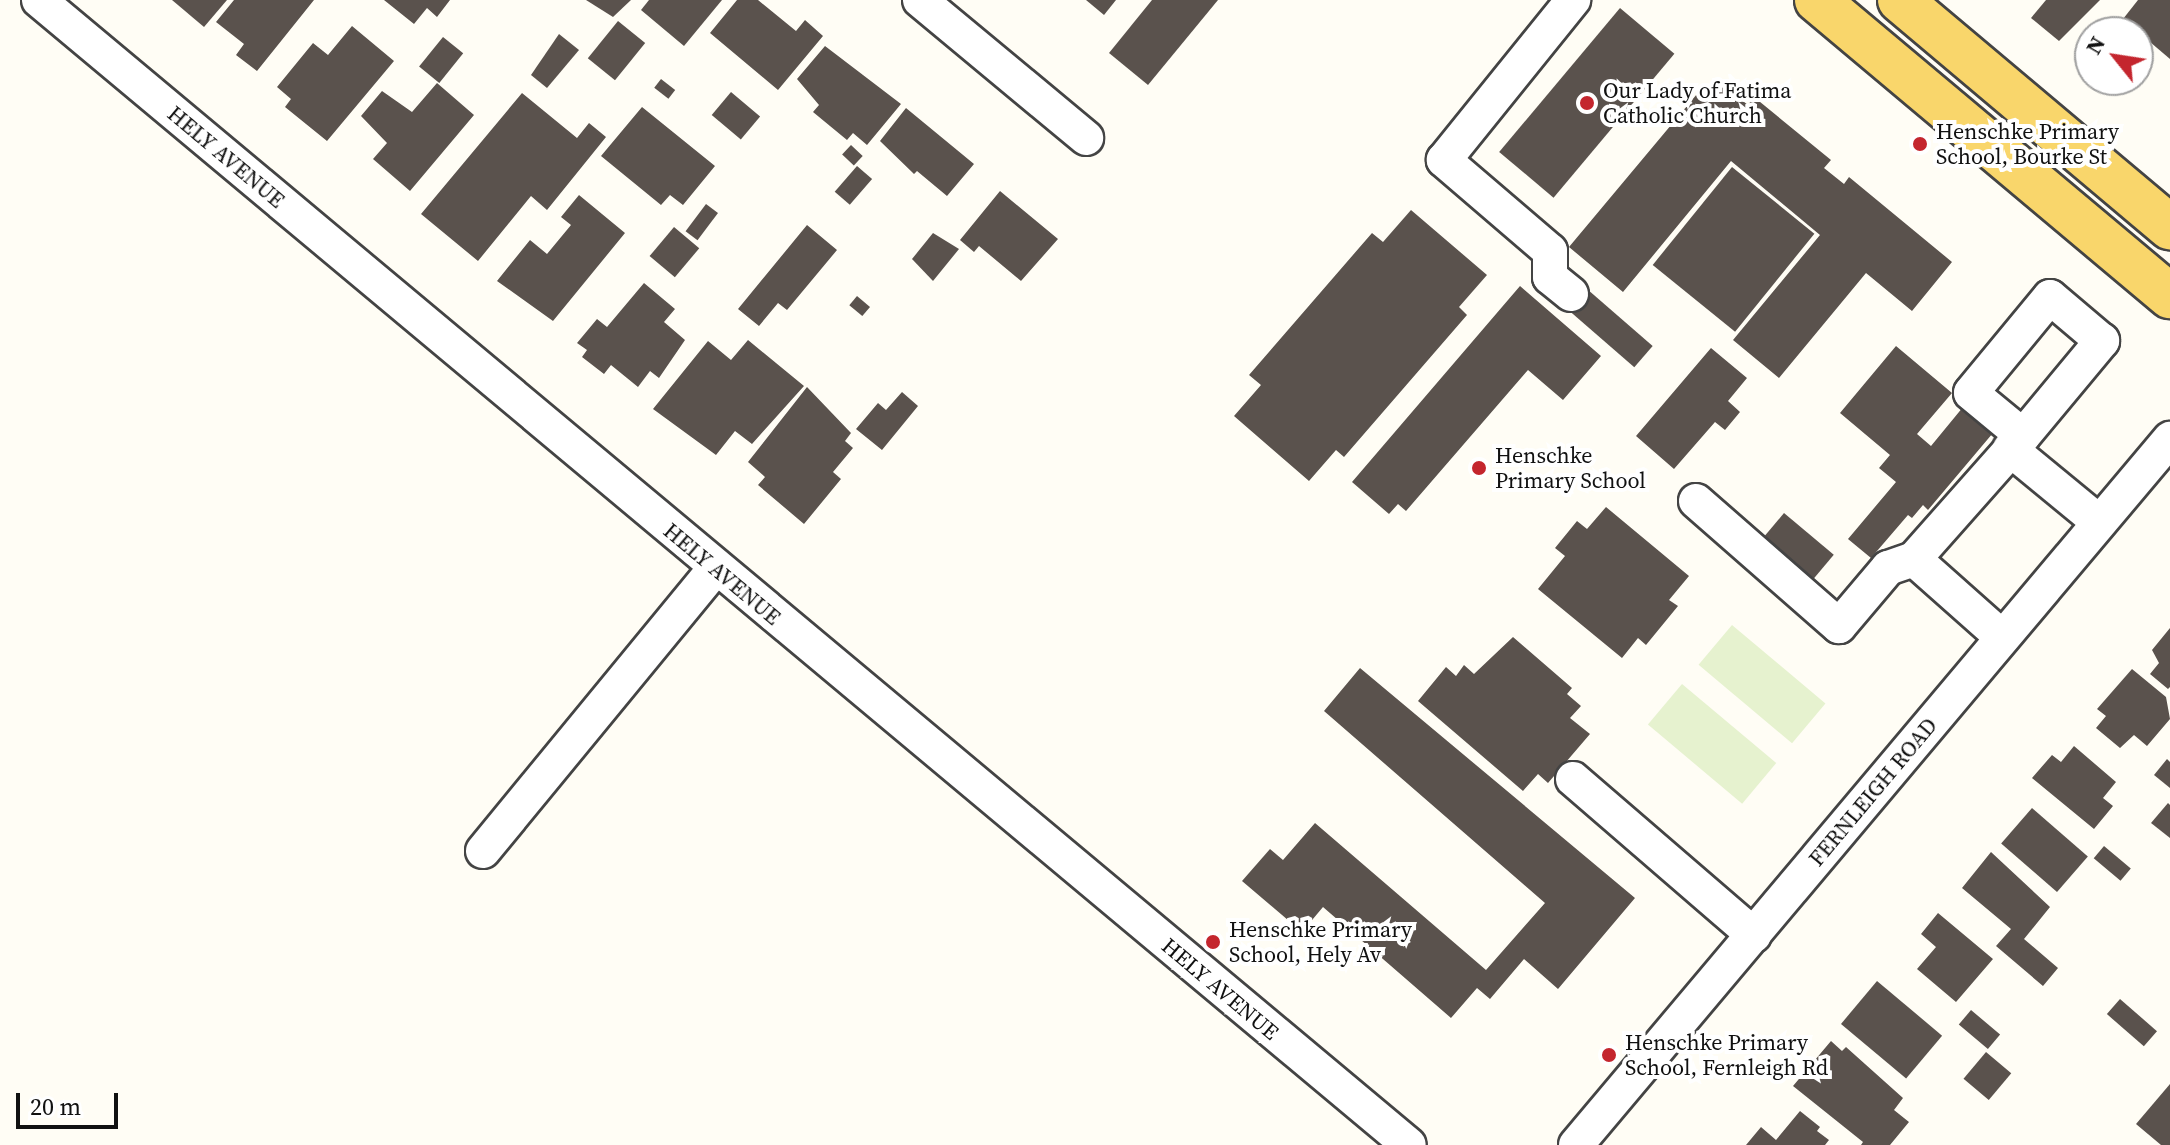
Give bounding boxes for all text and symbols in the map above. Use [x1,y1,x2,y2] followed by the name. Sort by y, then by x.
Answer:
[2074,16,2154,96] north arrow
[2078,31,2112,59] text: N
[1603,77,1792,128] place label: Our Lady of Fatima Catholic Church
[1578,94,1596,112] marker: Our Lady of Fatima Catholic Church
[162,100,290,214] street label: HELY AVENUE
[1936,118,2119,170] place label: Henschke Primary School, Bourke St
[1911,135,1929,153] marker: Henschke Primary School, Bourke St
[1495,442,1646,494] place label: Henschke Primary School
[1470,459,1488,477] marker: Henschke Primary School
[658,517,786,631] street label: HELY AVENUE
[1803,712,1943,872] street label: FERNLEIGH ROAD
[1229,916,1412,968] place label: Henschke Primary School, Hely Av
[1156,932,1284,1046] street label: HELY AVENUE
[1204,933,1222,951] marker: Henschke Primary School, Hely Av
[1625,1029,1828,1080] place label: Henschke Primary School, Fernleigh Rd
[1600,1046,1618,1064] marker: Henschke Primary School, Fernleigh Rd
[20,1077,122,1127] scale bar
[30,1090,81,1123] text: 20 m

